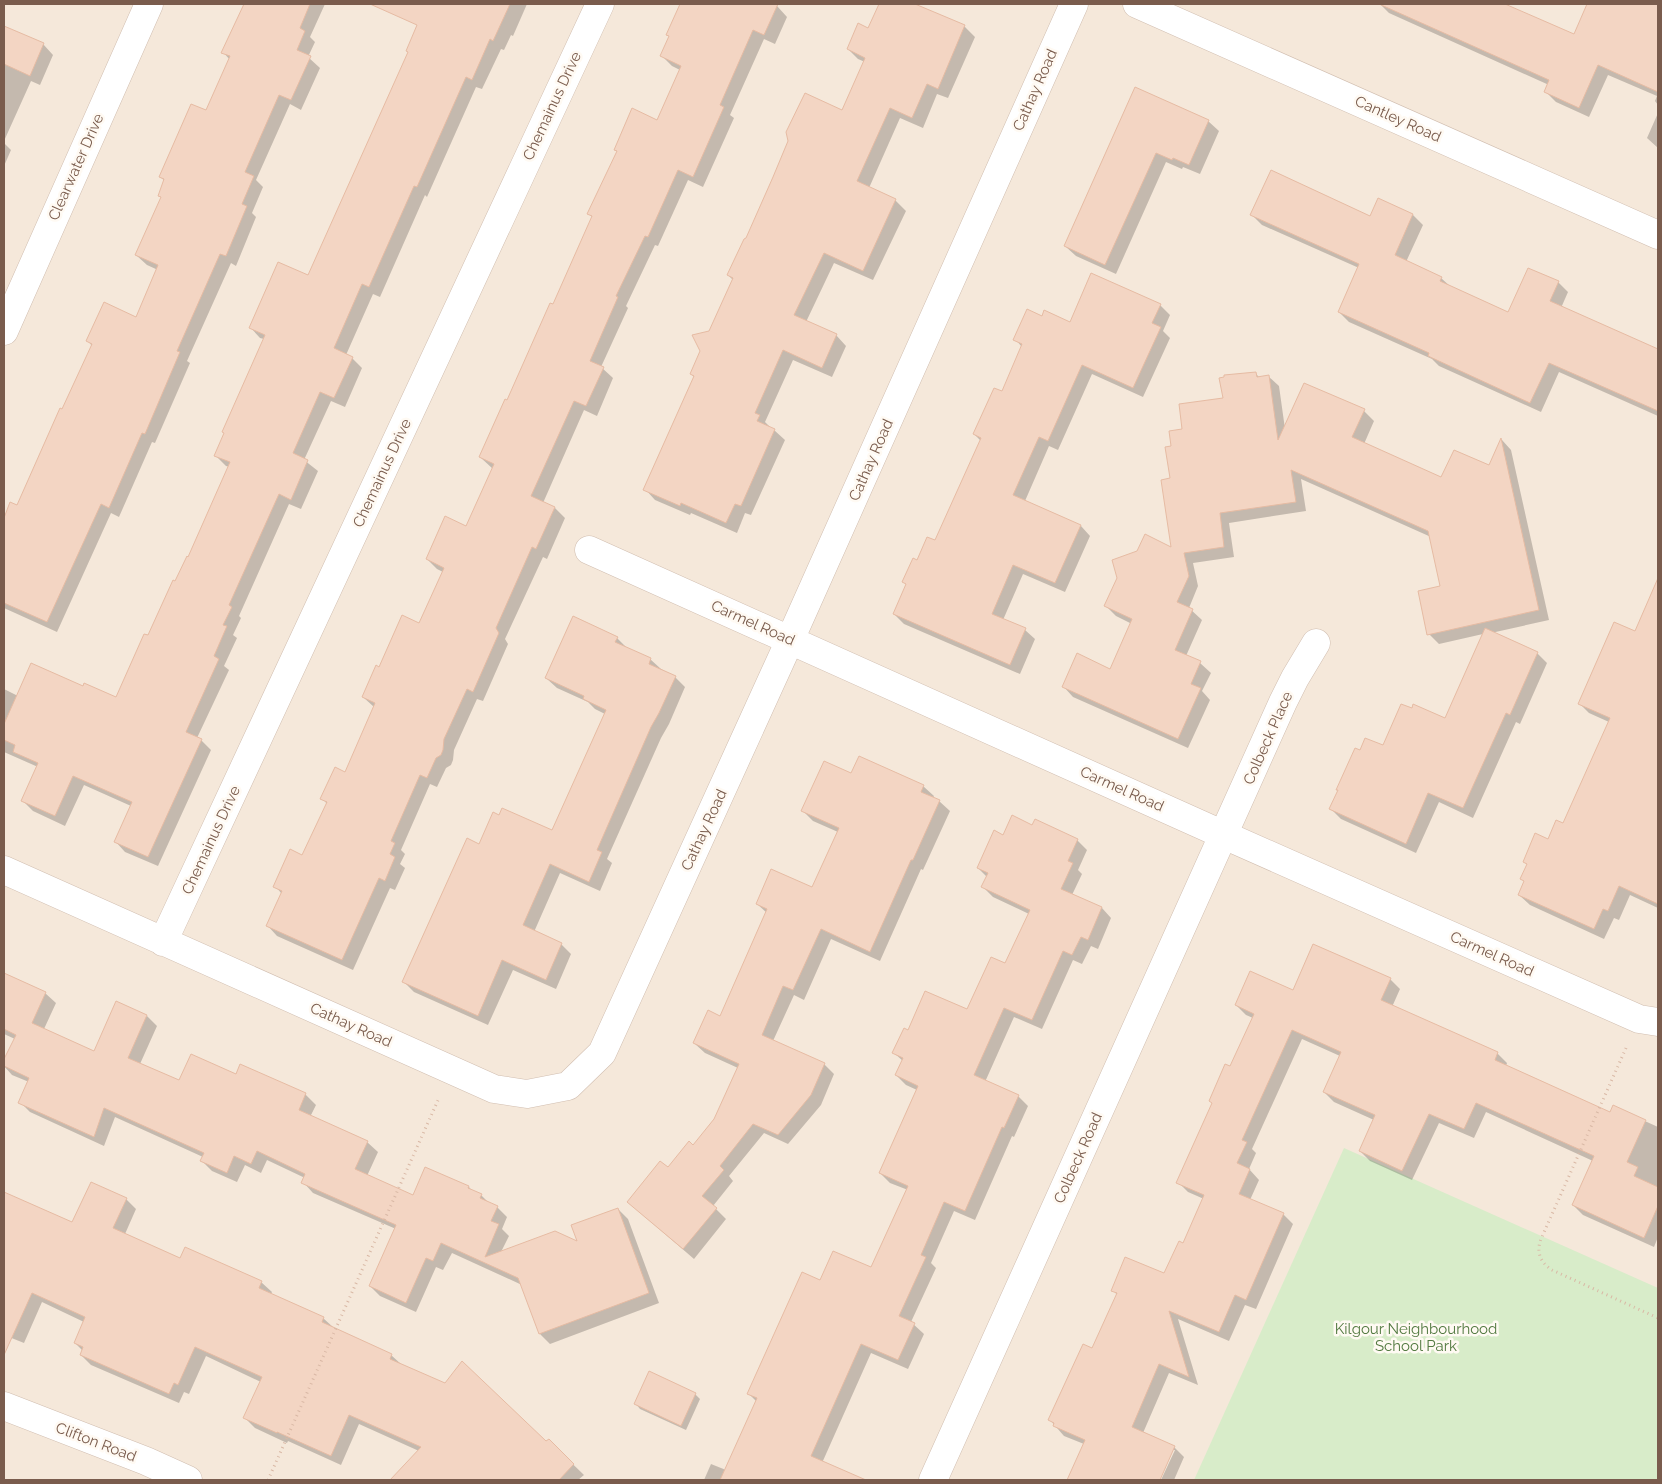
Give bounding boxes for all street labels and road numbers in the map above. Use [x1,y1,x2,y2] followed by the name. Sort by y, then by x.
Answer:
[1009,46,1061,134] street label: Cathay Road
[519,49,585,163] street label: Chemainus Drive
[1352,92,1444,146] street label: Cantley Road
[44,111,108,223] street label: Clearwater Drive
[349,416,415,530] street label: Chemainus Drive
[845,416,897,504] street label: Cathay Road
[708,597,798,649] street label: Carmel Road
[1239,689,1297,787] street label: Colbeck Place
[1077,763,1167,815] street label: Carmel Road
[178,783,244,897] street label: Chemainus Drive
[677,786,731,874] street label: Cathay Road
[1447,928,1537,980] street label: Carmel Road
[307,999,395,1051] street label: Cathay Road
[1050,1110,1106,1206] street label: Colbeck Road
[53,1418,139,1466] street label: Clifton Road

